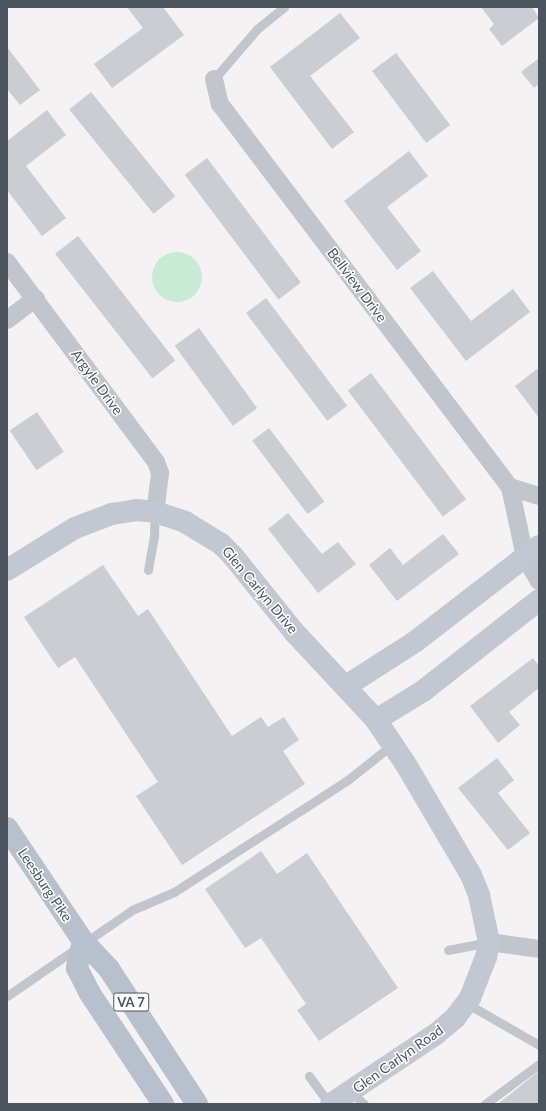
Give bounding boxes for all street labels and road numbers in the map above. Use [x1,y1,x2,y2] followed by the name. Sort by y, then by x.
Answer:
[324,244,390,326] street label: Bellview Drive
[68,346,126,418] street label: Argyle Drive
[219,543,301,637] street label: Glen Carlyn Drive
[14,845,76,925] street label: Leesburg Pike
[112,991,150,1013] road number: VA 7
[350,1022,446,1096] street label: Glen Carlyn Road

